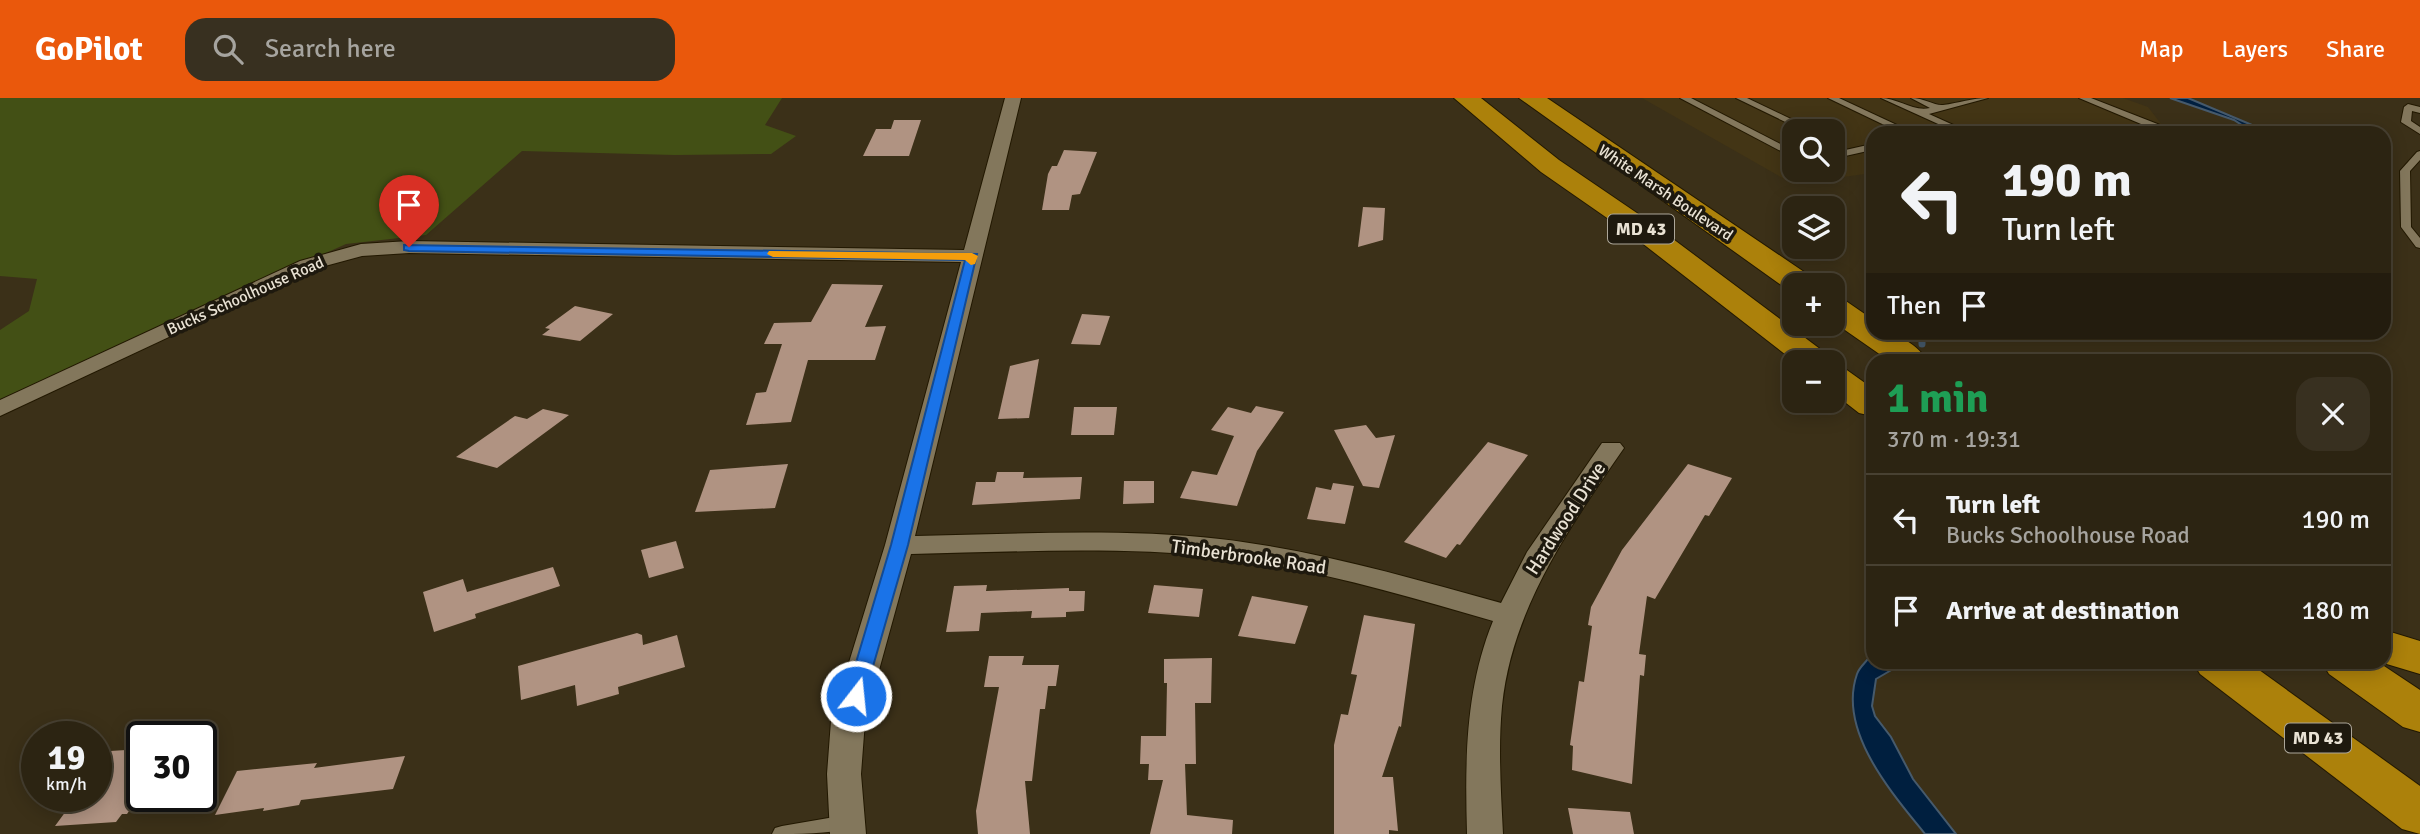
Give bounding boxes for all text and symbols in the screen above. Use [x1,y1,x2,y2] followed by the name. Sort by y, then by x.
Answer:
[185,18,675,81] search box
[35,29,143,70] text: GoPilot
[209,30,247,68] icon: search
[265,33,396,65] text: Search here
[2139,34,2184,64] text: Map
[2222,34,2288,64] text: Layers
[2326,34,2385,64] text: Share
[1782,119,1845,413] map controls
[1782,119,1845,182] button: search
[1594,140,1737,245] street label: White Marsh Boulevard
[2002,150,2132,210] text: 190 m
[1887,154,1978,245] icon: left
[379,175,439,247] pin
[390,186,428,224] icon: arrive
[1782,196,1845,259] button: layers
[2002,210,2115,249] text: Turn left
[1608,214,1674,244] road number: MD 43
[164,252,327,340] street label: Bucks Schoolhouse Road
[1782,273,1845,336] button: +
[1955,287,1993,325] icon: arrive
[1887,290,1941,322] text: Then
[1782,350,1845,413] button: −
[1887,373,1988,424] text: 1 min
[2296,377,2370,451] button: close
[1887,425,2021,454] text: 370 m · 19:31
[1521,458,1611,579] street label: Hardwood Drive
[1946,489,2040,521] text: Turn left
[1887,501,1925,539] icon: left
[2301,504,2370,536] text: 190 m
[1946,521,2190,550] text: Bucks Schoolhouse Road
[1170,534,1328,580] street label: Timberbrooke Road
[1887,592,1925,630] icon: arrive
[1946,595,2179,627] text: Arrive at destination
[2301,595,2370,627] text: 180 m
[819,659,893,733] position arrow
[126,721,217,812] speed limit sign: 30
[2285,724,2351,752] road number: MD 43
[48,736,85,779] text: 19
[46,773,87,795] text: km/h

